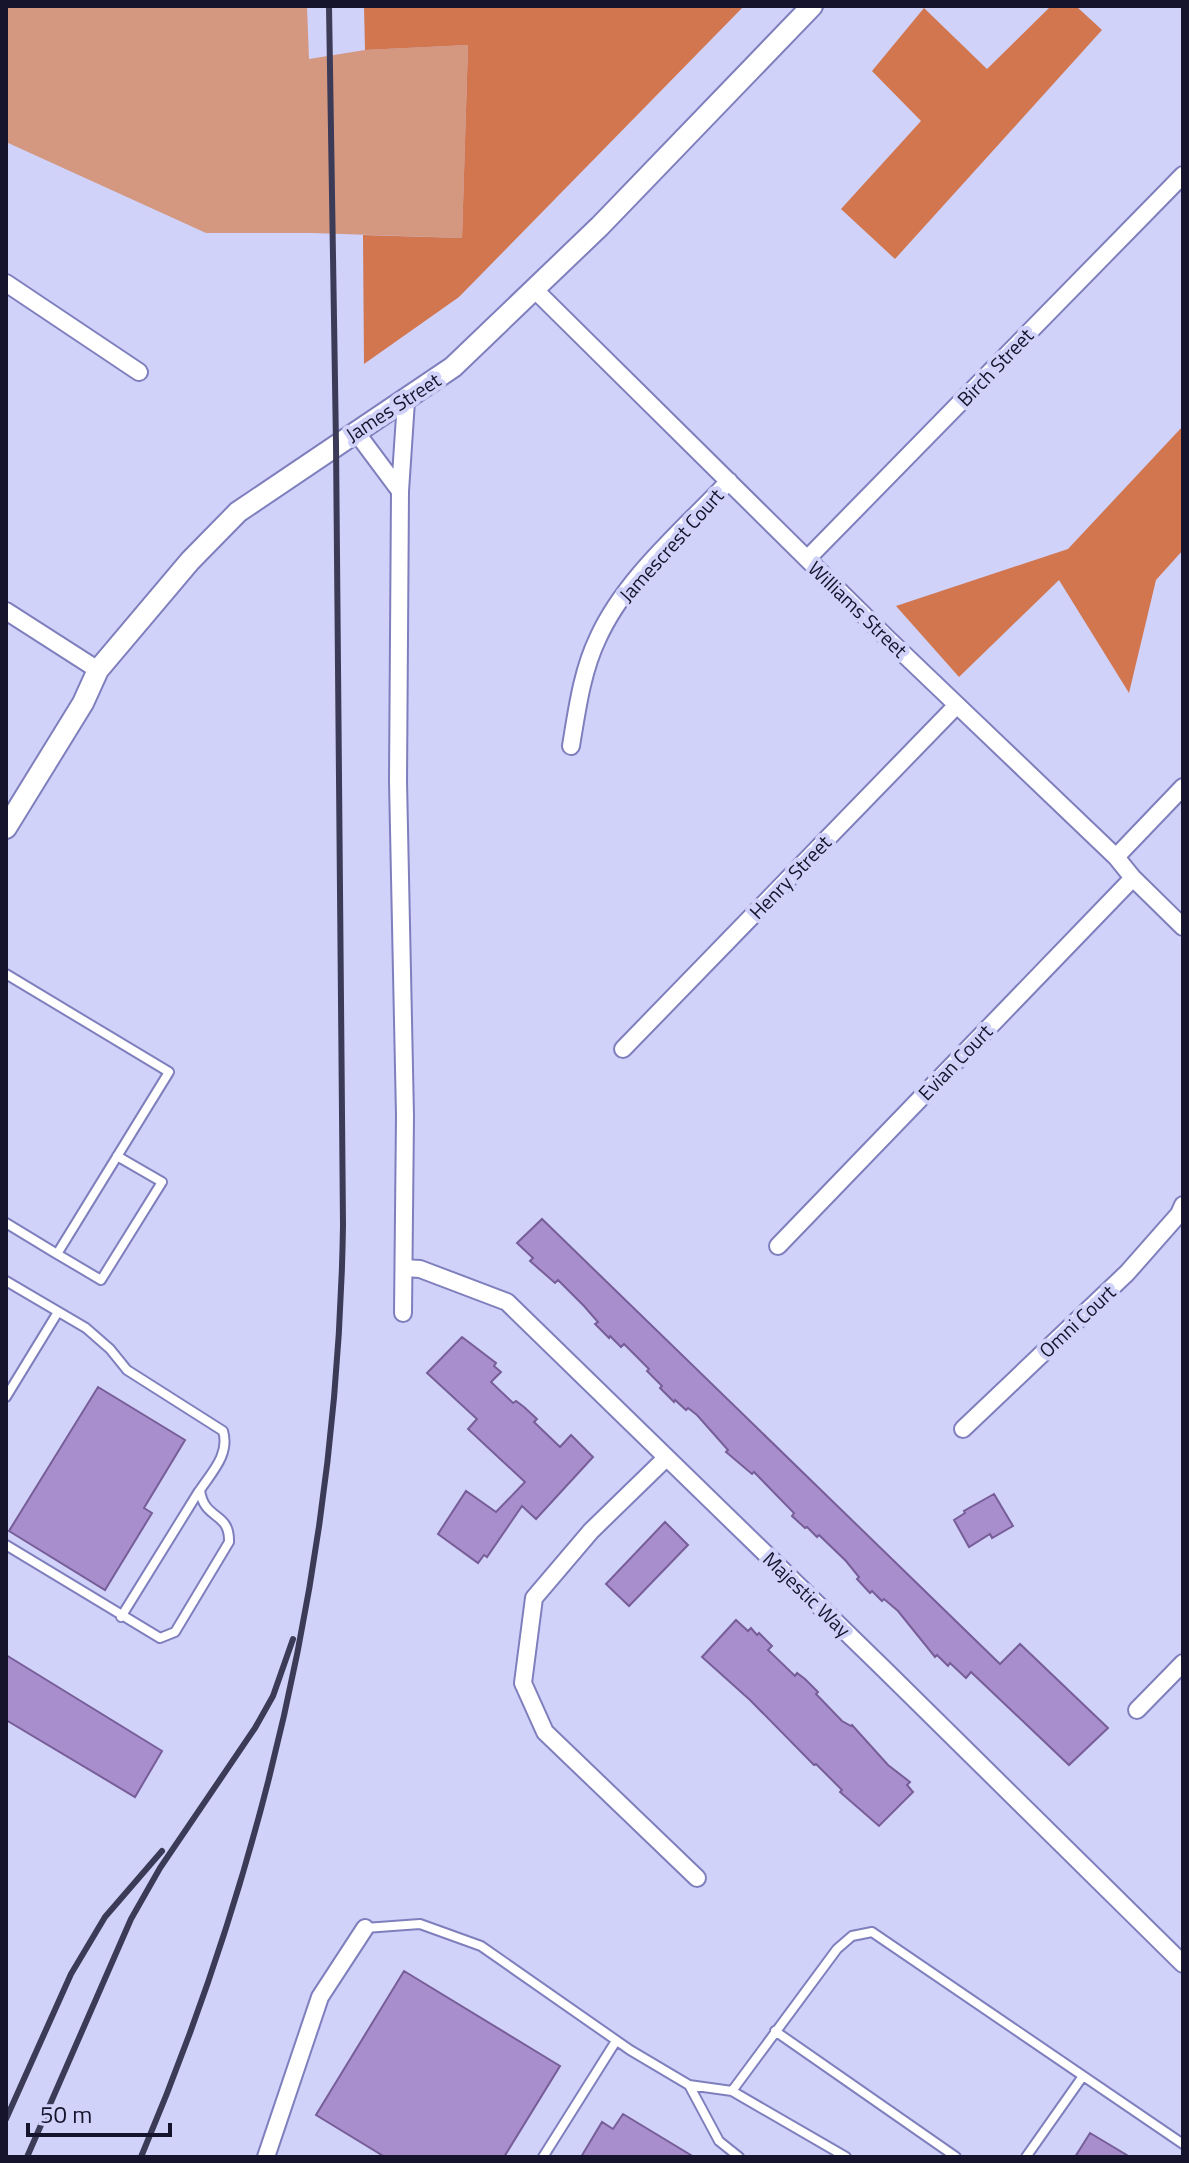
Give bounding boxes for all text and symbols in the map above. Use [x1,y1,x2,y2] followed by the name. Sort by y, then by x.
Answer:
[950,321,1040,413] street label: Birch Street
[339,365,447,449] street label: James Street
[611,481,731,609] street label: Jamescrest Court
[801,553,915,665] street label: Williams Street
[742,828,838,926] street label: Henry Street
[911,1017,999,1107] street label: Evian Court
[1032,1277,1122,1365] street label: Omni Court
[756,1544,858,1644] street label: Majestic Way
[28,2087,170,2137] scale bar
[40,2096,92,2132] text: 50 m

